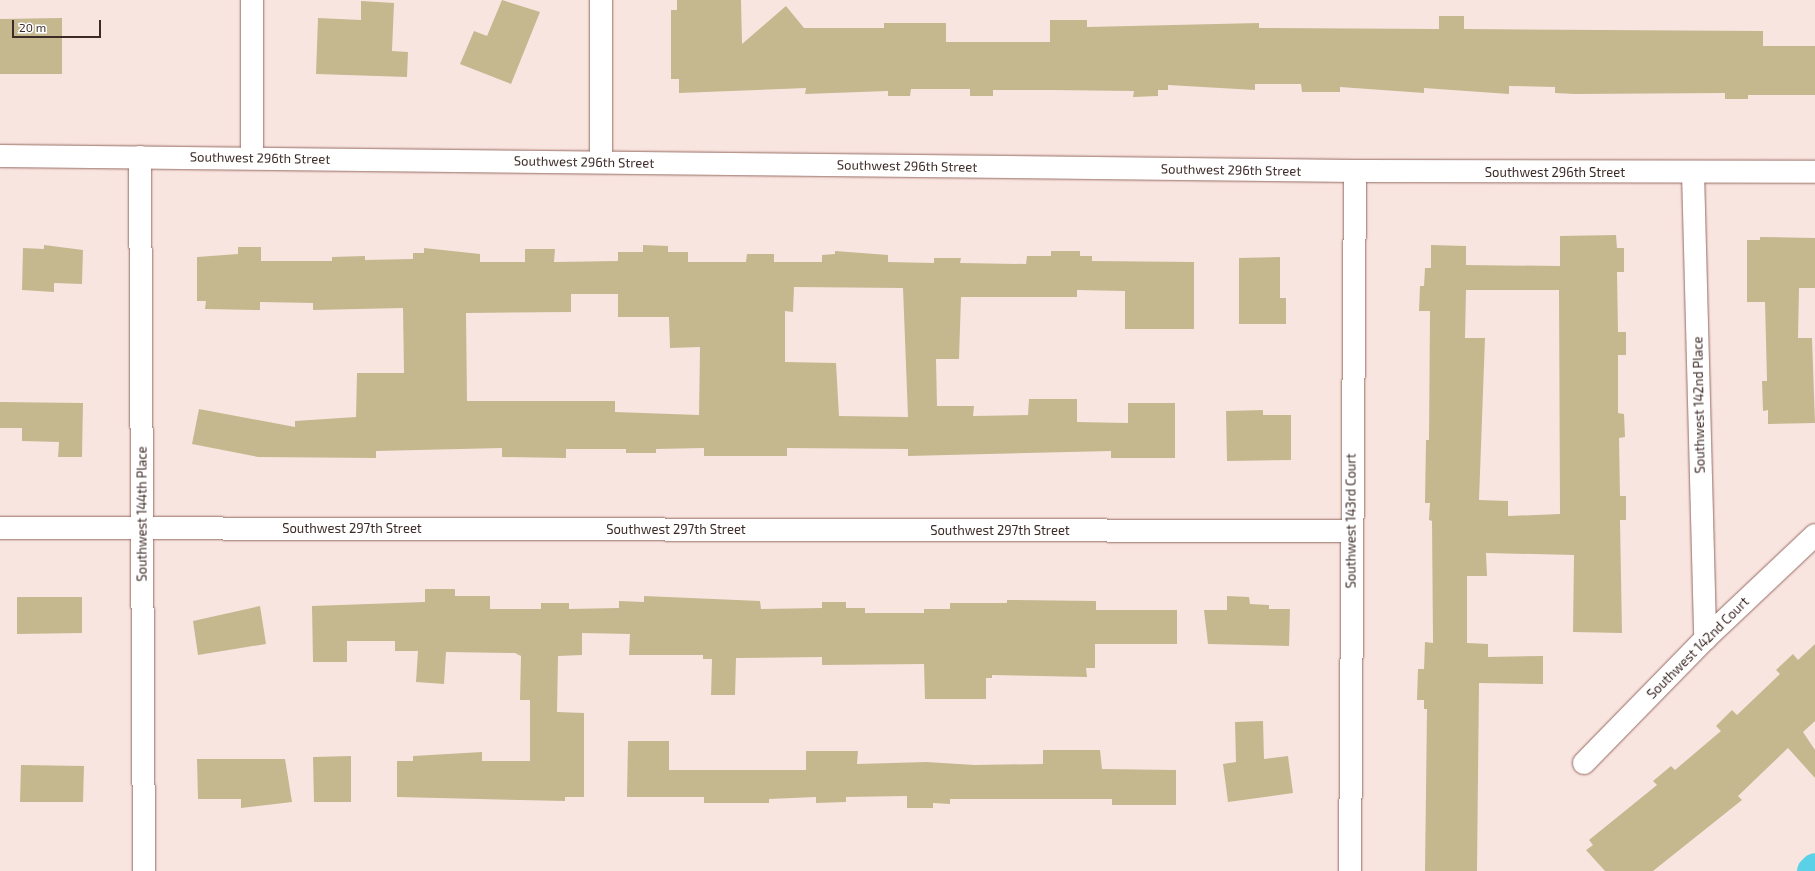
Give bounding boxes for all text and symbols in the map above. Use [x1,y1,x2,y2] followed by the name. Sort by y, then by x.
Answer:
[14,12,103,38] scale bar
[19,20,46,34] text: 20 m
[190,149,330,167] street label: Southwest 296th Street
[514,153,654,171] street label: Southwest 296th Street
[837,157,977,175] street label: Southwest 296th Street
[1161,161,1301,179] street label: Southwest 296th Street
[1485,164,1625,180] street label: Southwest 296th Street
[1690,336,1708,474] street label: Southwest 142nd Place
[134,446,150,582] street label: Southwest 144th Place
[1343,454,1359,588] street label: Southwest 143rd Court
[282,520,422,536] street label: Southwest 297th Street
[606,521,746,537] street label: Southwest 297th Street
[930,522,1070,538] street label: Southwest 297th Street
[1644,594,1752,702] street label: Southwest 142nd Court

